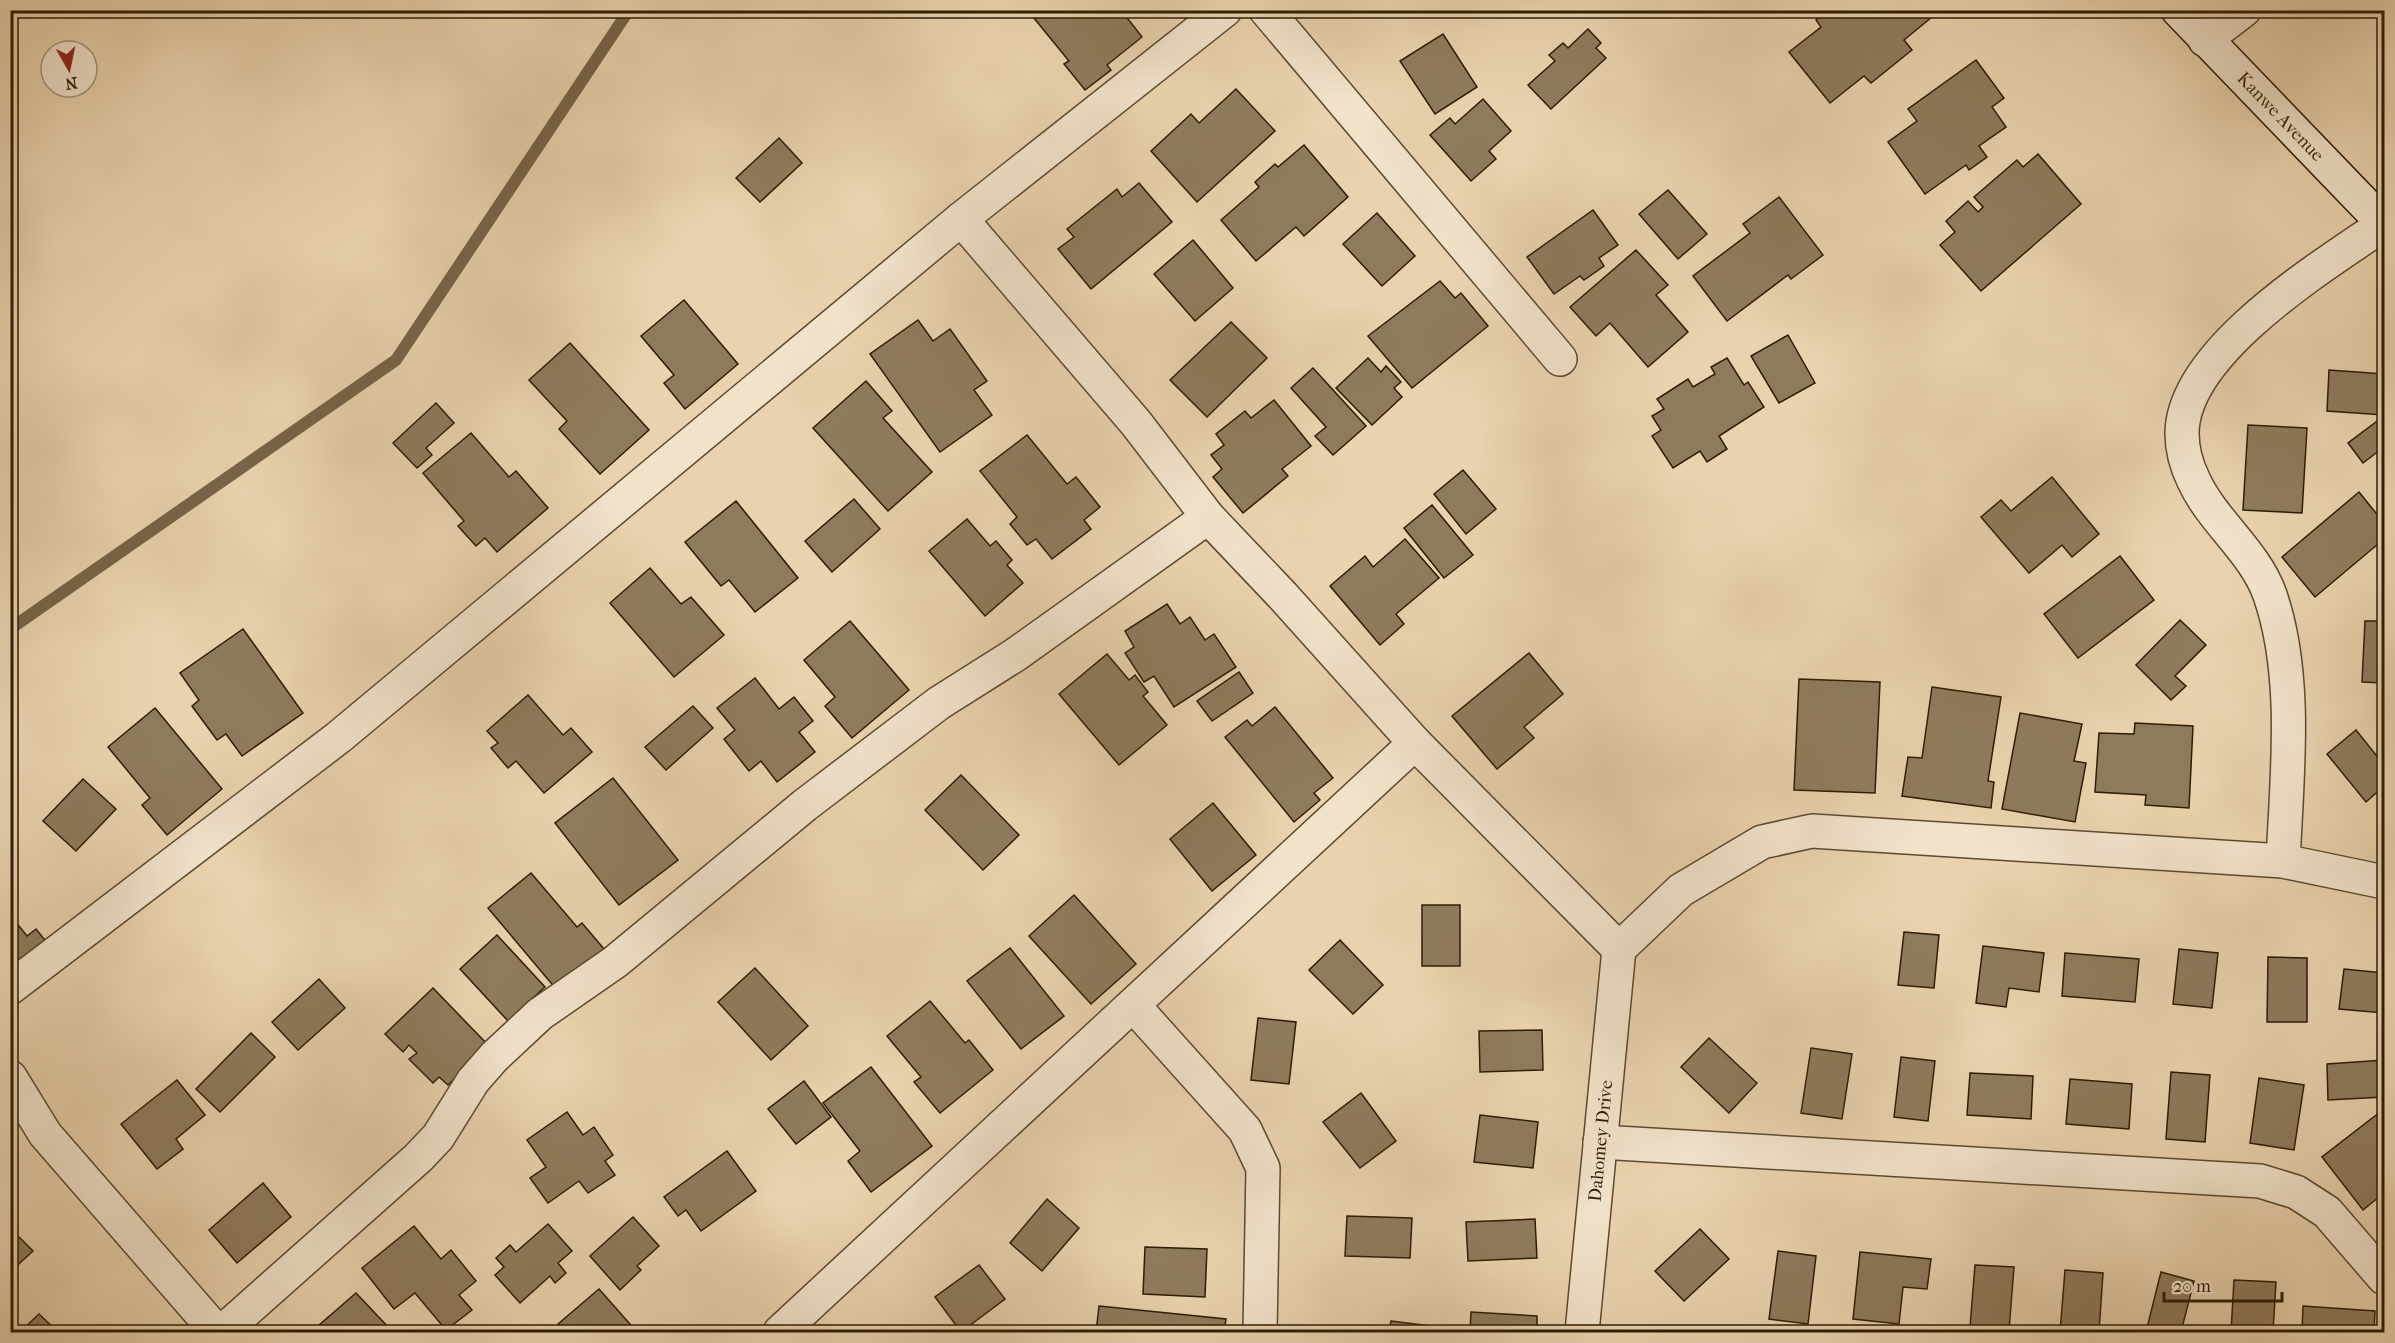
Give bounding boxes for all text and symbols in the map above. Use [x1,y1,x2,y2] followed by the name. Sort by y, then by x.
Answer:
[39,39,99,99] north arrow
[2233,68,2328,166] street label: Kanwe Avenue
[63,73,79,94] text: N
[1584,1079,1617,1203] street label: Dahomey Drive
[2164,1265,2282,1303] scale bar
[2173,1276,2211,1297] text: 20 m

